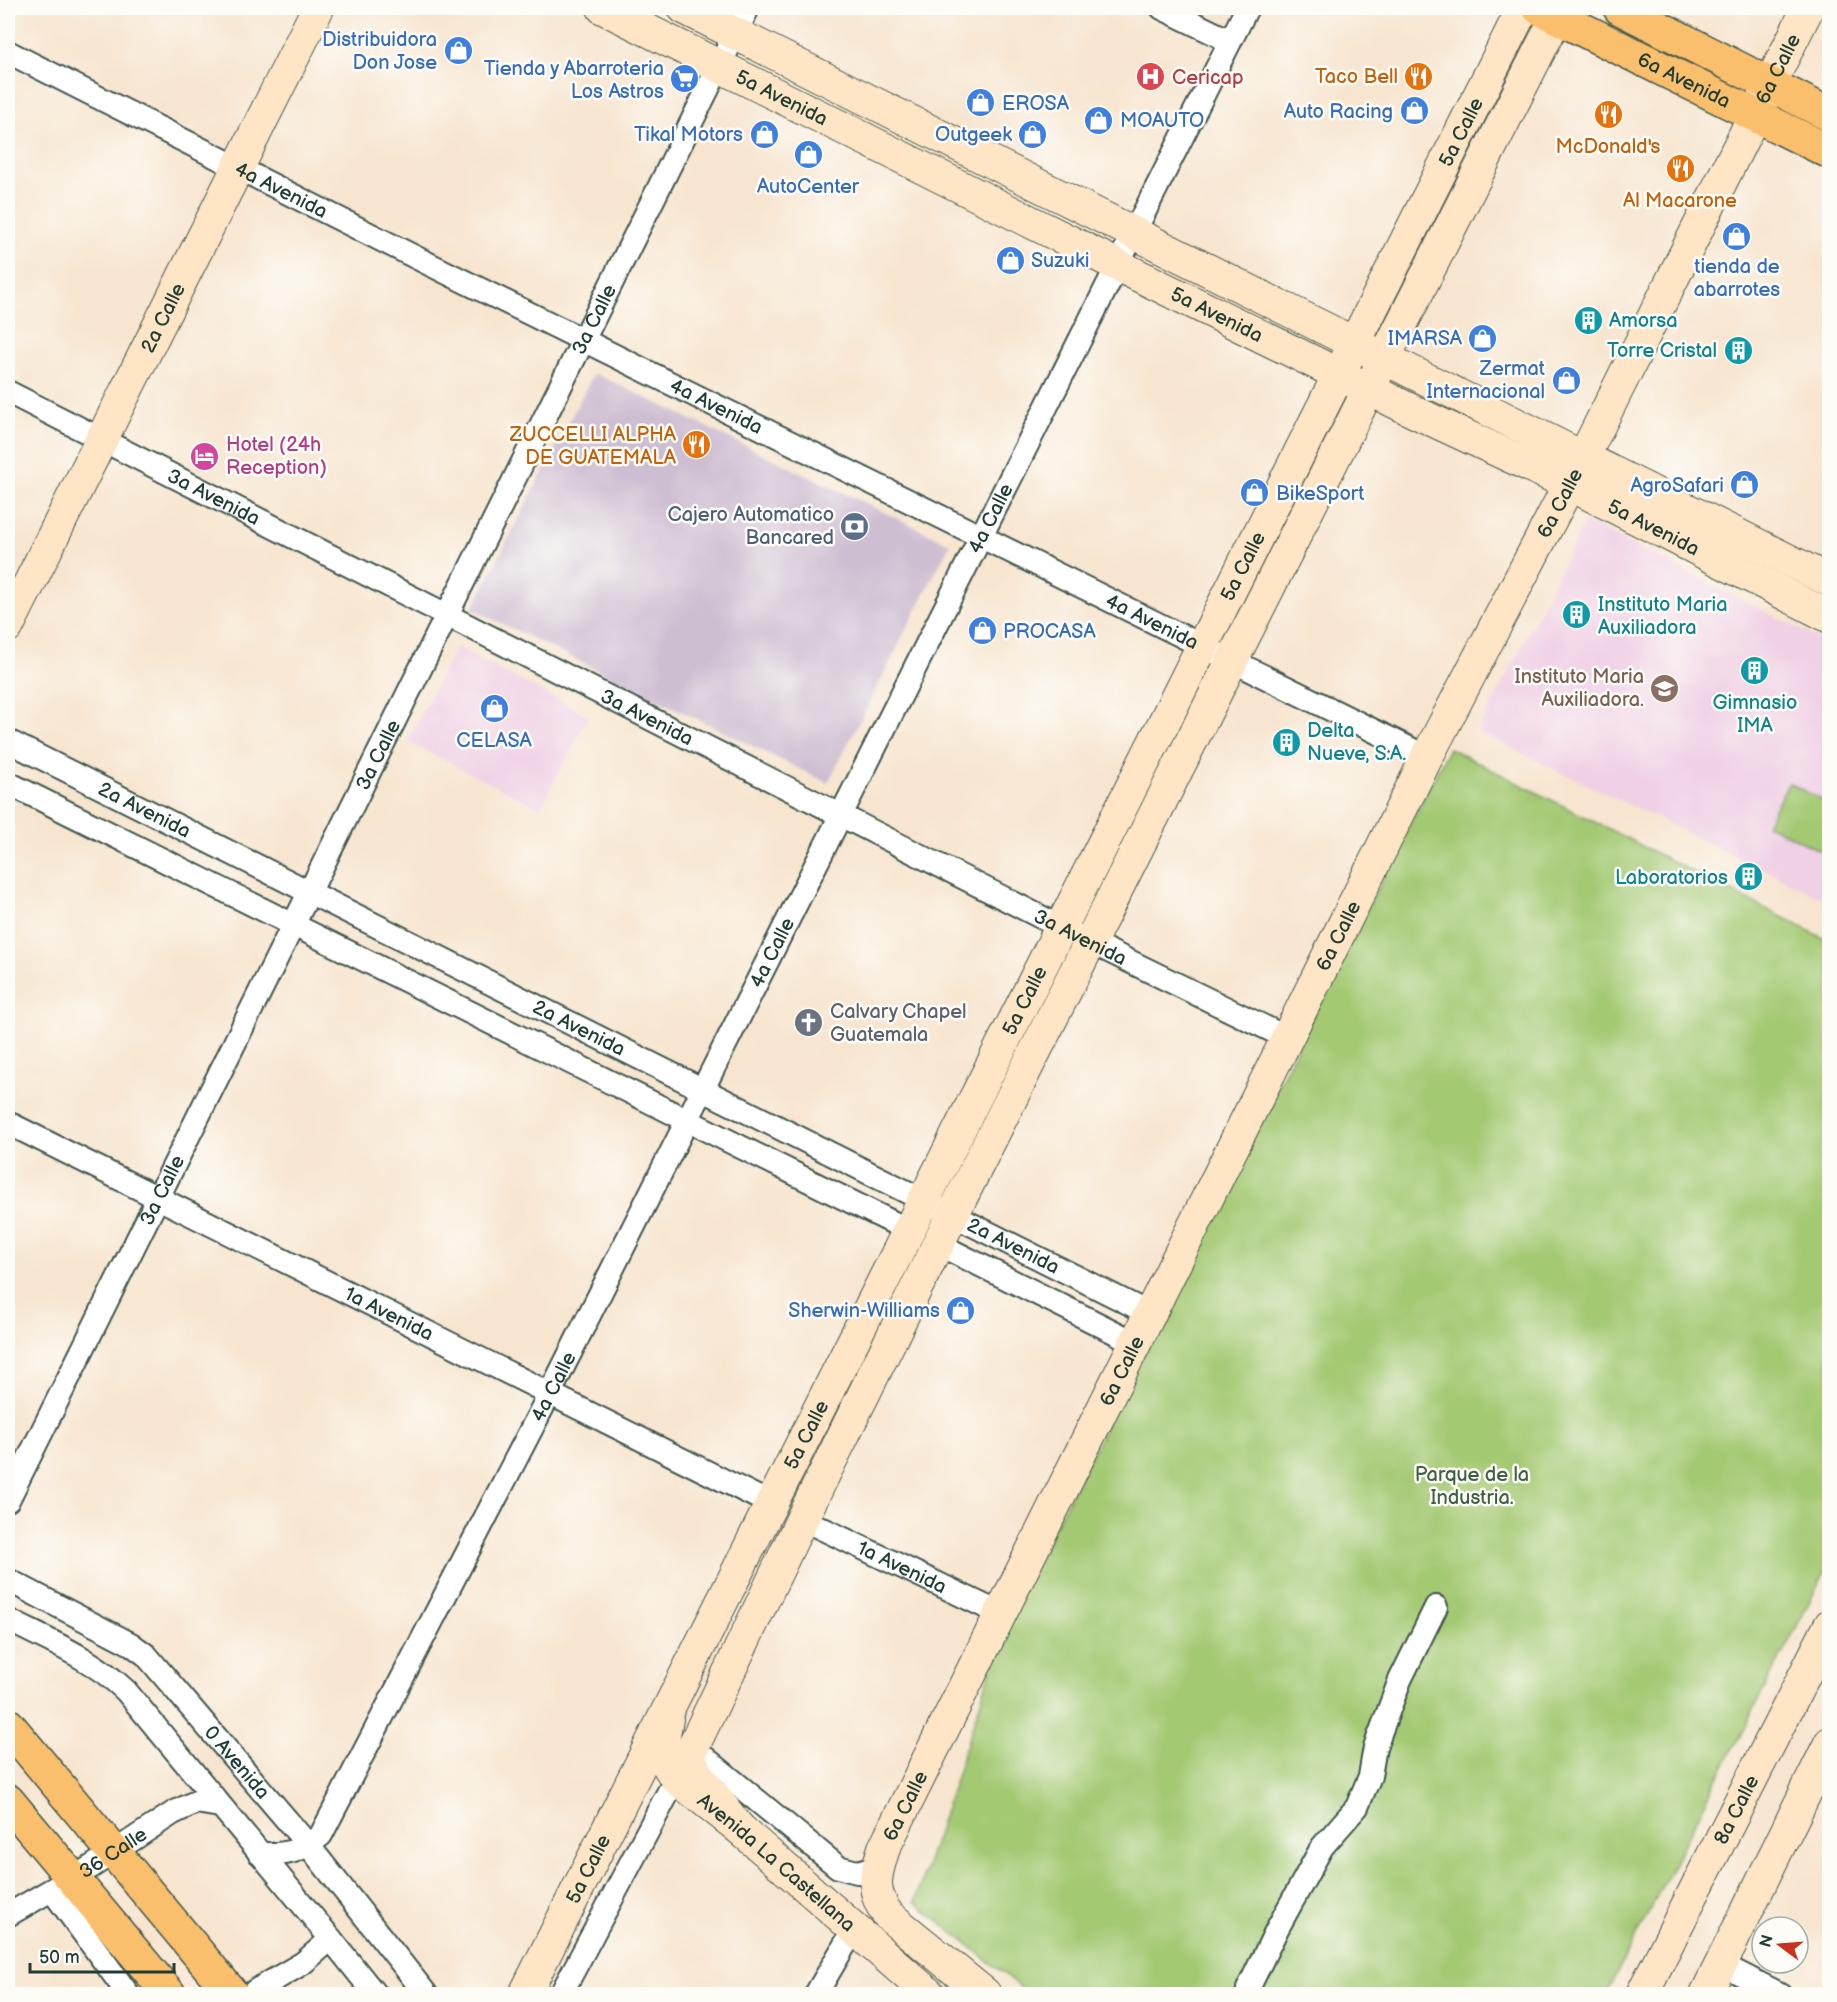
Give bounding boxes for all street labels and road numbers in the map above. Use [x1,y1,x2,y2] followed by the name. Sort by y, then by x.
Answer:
[1751,30,1806,108] street label: 6a Calle
[1633,48,1734,114] street label: 6a Avenida
[731,65,831,131] street label: 5a Avenida
[1434,94,1489,171] street label: 5a Calle
[230,157,331,224] street label: 4a Avenida
[136,279,191,357] street label: 2a Calle
[567,281,622,359] street label: 3a Calle
[1166,282,1267,348] street label: 5a Avenida
[666,374,766,440] street label: 4a Avenida
[163,464,264,531] street label: 3a Avenida
[1532,464,1589,542] street label: 6a Calle
[963,480,1019,558] street label: 4a Calle
[1603,495,1703,561] street label: 5a Avenida
[1216,528,1271,605] street label: 5a Calle
[1101,589,1202,655] street label: 4a Avenida
[596,684,697,751] street label: 3a Avenida
[351,716,406,794] street label: 3a Calle
[94,777,195,844] street label: 2a Avenida
[1312,897,1367,975] street label: 6a Calle
[1030,904,1130,971] street label: 3a Avenida
[745,914,800,992] street label: 4a Calle
[998,962,1053,1039] street label: 5a Calle
[528,995,629,1062] street label: 2a Avenida
[135,1151,190,1230] street label: 3a Calle
[963,1213,1063,1280] street label: 2a Avenida
[340,1282,437,1346] street label: 1a Avenida
[1095,1332,1150,1410] street label: 6a Calle
[526,1348,582,1426] street label: 4a Calle
[780,1396,834,1474] street label: 5a Calle
[853,1536,950,1599] street label: 1a Avenida
[199,1721,275,1804] street label: 0 Avenida
[878,1767,933,1845] street label: 6a Calle
[1709,1771,1765,1849] street label: 8a Calle
[692,1789,860,1937] street label: Avenida La Castellana
[75,1822,152,1884] street label: 36 Calle
[561,1831,616,1908] street label: 5a Calle

